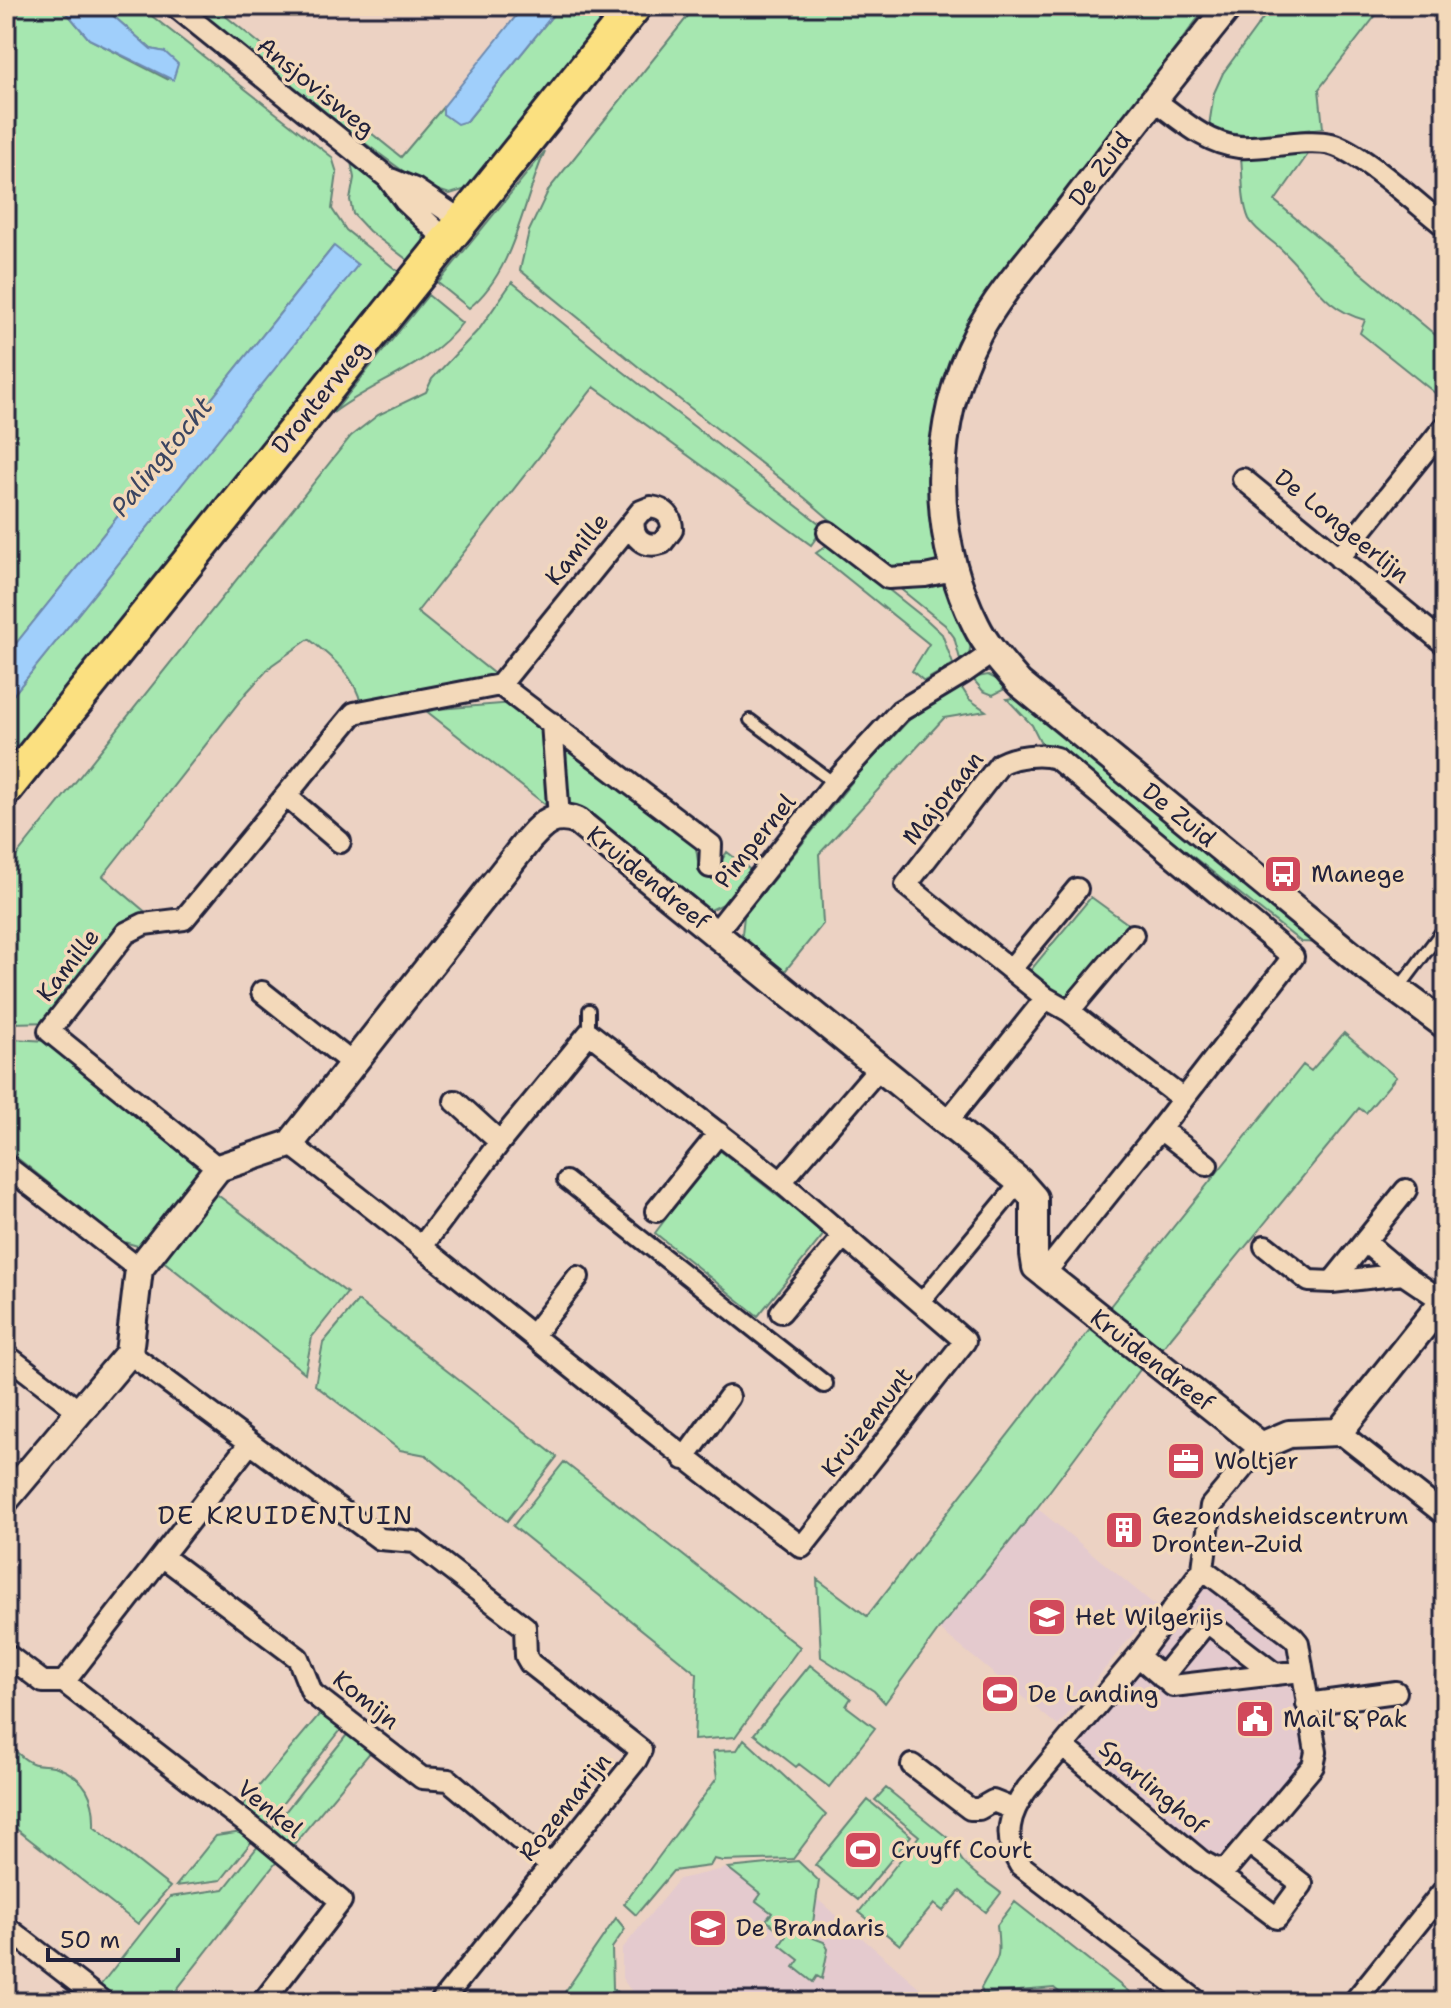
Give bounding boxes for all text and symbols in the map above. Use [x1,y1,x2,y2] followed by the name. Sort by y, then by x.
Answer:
[250,30,382,144] street label: Ansjovisweg
[1061,125,1139,213] street label: De Zuid
[264,334,376,460] street label: Dronterweg
[102,388,220,523] water label: Palingtocht
[1268,461,1416,591] street label: De Longeerlijn
[538,506,616,592] street label: Kamille
[895,744,991,852] street label: Majoraan
[1135,775,1223,855] street label: De Zuid
[707,786,804,895] street label: Pimpernel
[580,819,717,938] street label: Kruidendreef
[1262,853,1304,895] bus stop icon: Manege
[1311,858,1405,890] place label: Manege
[29,922,107,1008] street label: Kamille
[1083,1302,1222,1419] street label: Kruidendreef
[814,1360,920,1484] street label: Kruizemunt
[1165,1440,1207,1482] office icon: Woltjer
[1214,1445,1299,1477] place label: Woltjer
[158,1497,414,1532] district label: DE KRUIDENTUIN
[1152,1500,1409,1560] place label: Gezondsheidscentrum Dronten-Zuid
[1103,1509,1145,1551] building icon: Gezondsheidscentrum Dronten-Zuid
[1026,1596,1068,1638] school or university icon: Het Wilgerijs
[1075,1601,1224,1633] place label: Het Wilgerijs
[326,1663,406,1737] street label: Komijn
[979,1673,1021,1715] sports icon: De Landing
[1028,1678,1158,1710] place label: De Landing
[1234,1698,1276,1740] public building icon: Mail & Pak
[1283,1703,1407,1735] place label: Mail & Pak
[1092,1732,1215,1843] street label: Sparlinghof
[512,1746,618,1868] street label: Rozemarijn
[230,1773,310,1846] street label: Venkel
[842,1829,884,1871] sports icon: Cruyff Court
[891,1834,1033,1866] place label: Cruyff Court
[687,1907,729,1949] school or university icon: De Brandaris
[48,1912,178,1962] scale bar
[736,1912,885,1944] place label: De Brandaris
[60,1924,120,1956] text: 50 m

